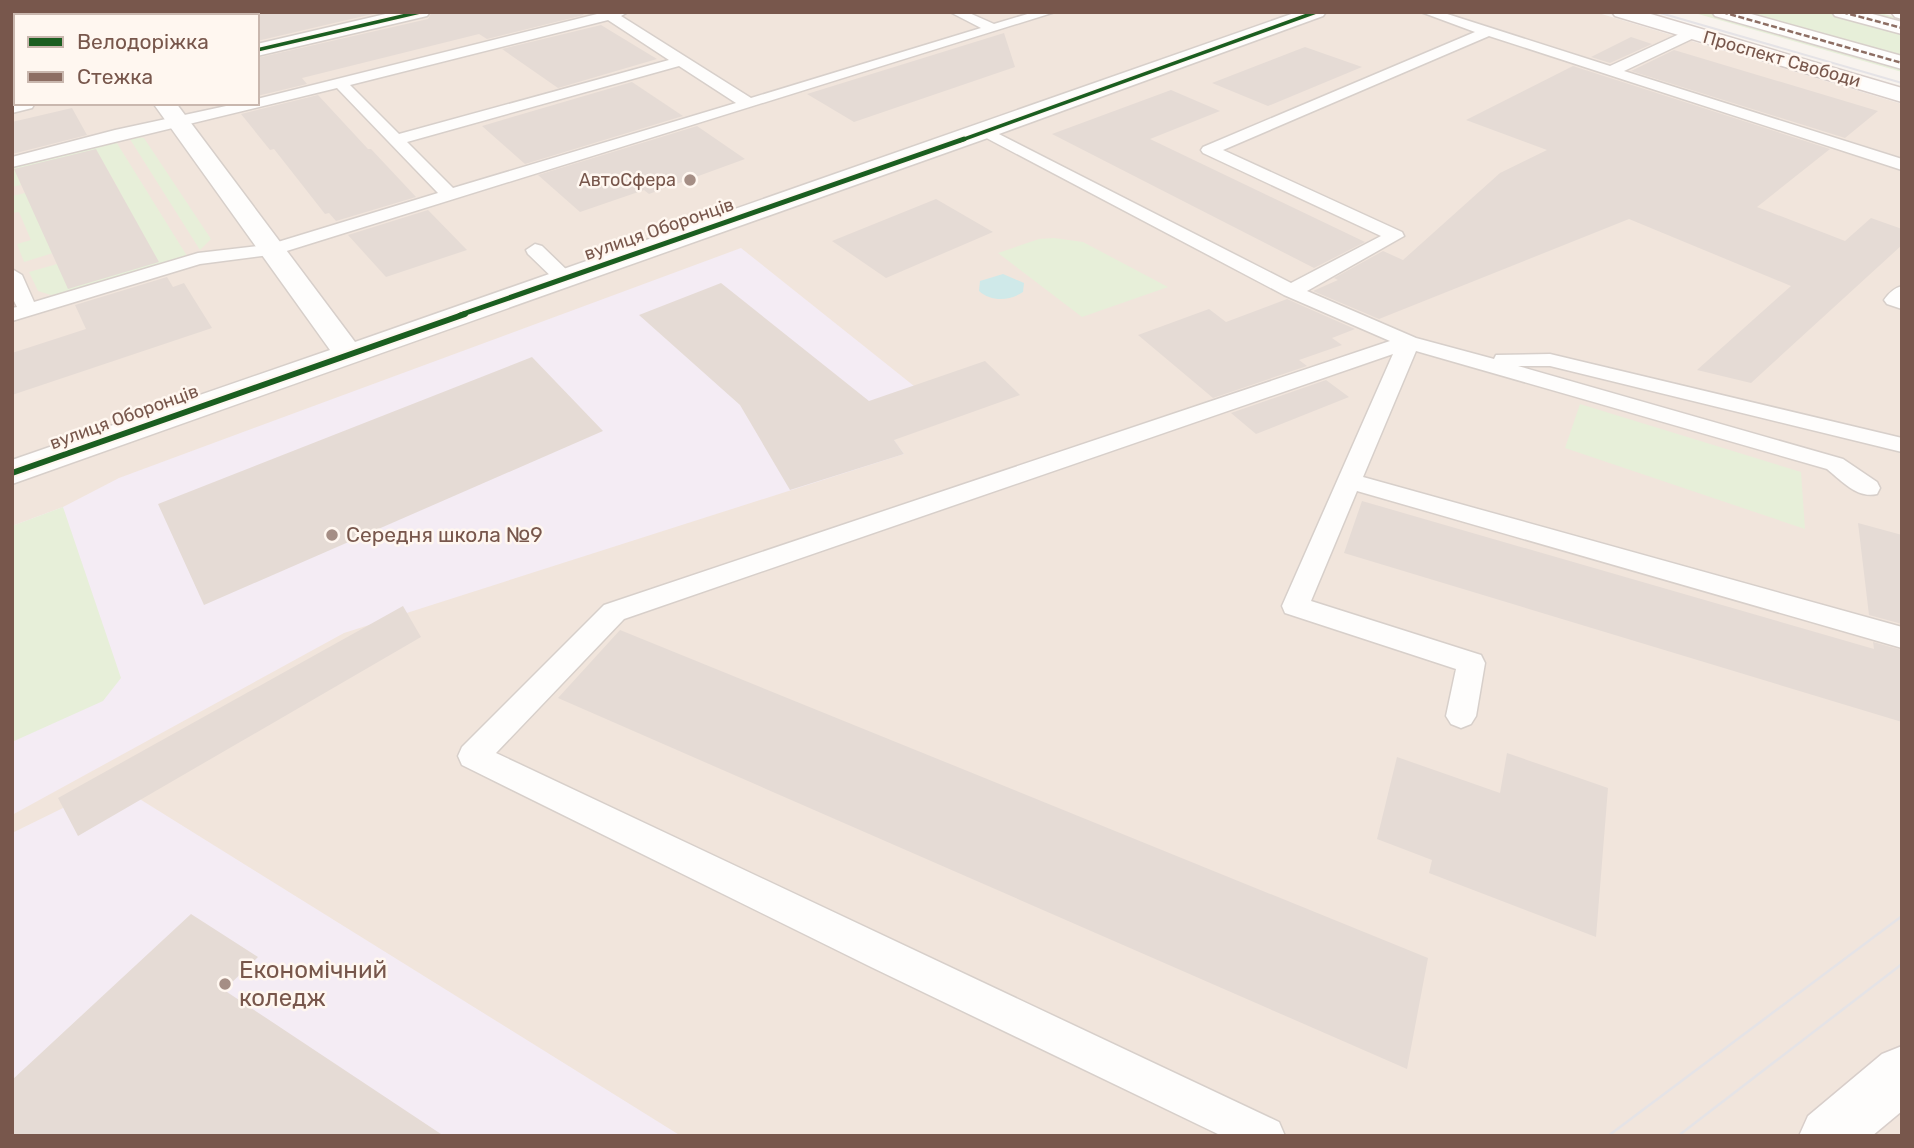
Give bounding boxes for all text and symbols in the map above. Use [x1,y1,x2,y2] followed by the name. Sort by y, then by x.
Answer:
[14,14,259,105] legend
[1701,26,1863,92] street label: Проспект Свободи
[77,29,209,54] text: Велодоріжка
[77,64,153,89] text: Стежка
[579,169,676,191] place label: АвтоСфера
[682,172,698,188] marker: АвтоСфера
[581,193,737,265] street label: вулиця Оборонців
[47,380,201,454] street label: вулиця Оборонців
[346,522,543,547] place label: Середня школа №9
[324,527,340,543] marker: Середня школа №9
[239,956,387,1012] place label: Економічний коледж
[217,976,233,992] marker: Економічний коледж

